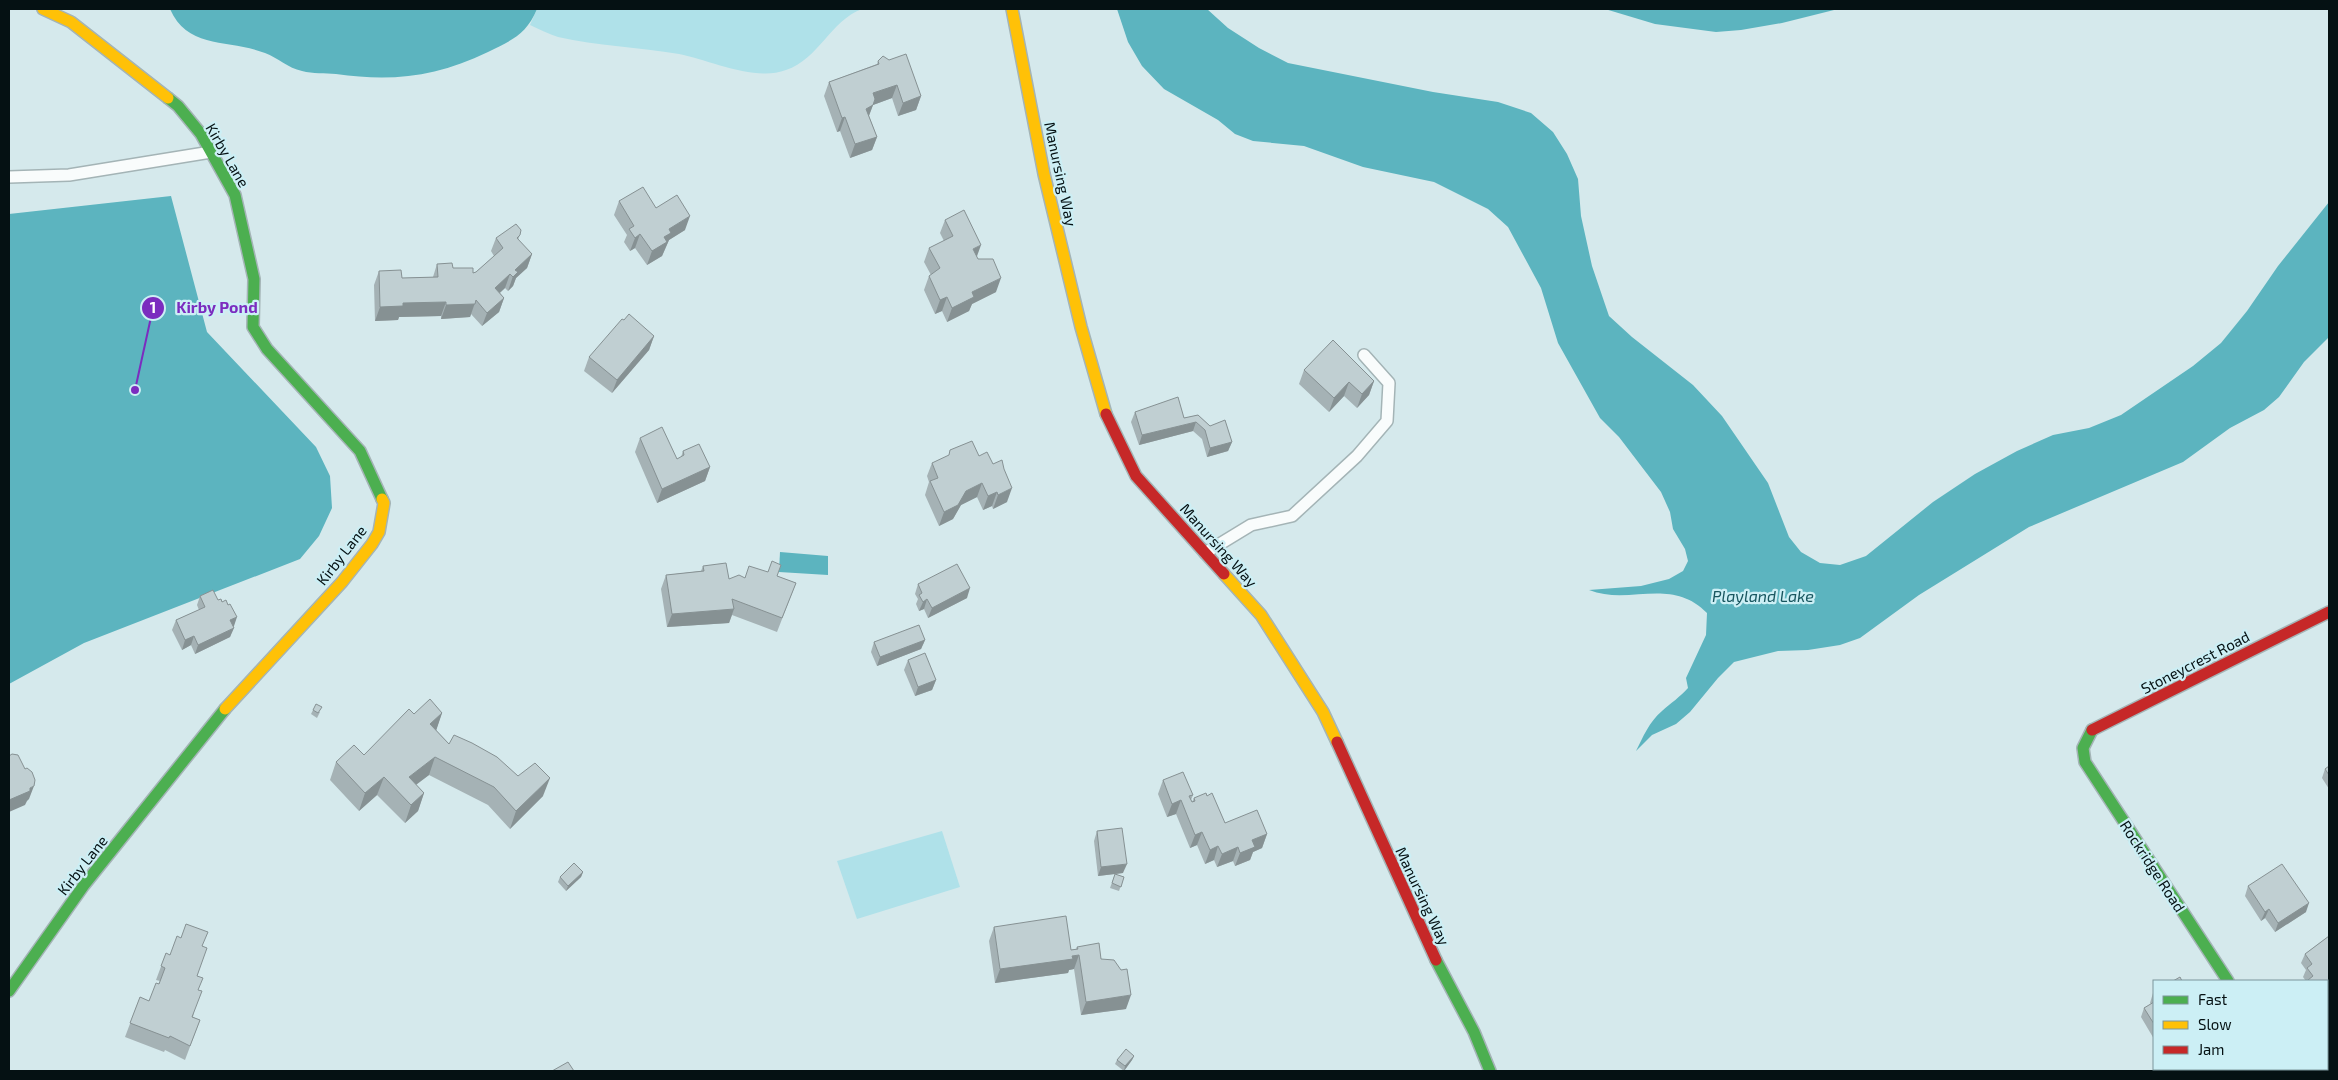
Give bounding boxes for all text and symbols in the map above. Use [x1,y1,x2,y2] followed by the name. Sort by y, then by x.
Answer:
[203,120,253,190] street label: Kirby Lane
[1041,120,1081,228] street label: Manursing Way
[141,292,268,323] callout: Kirby Pond
[176,297,258,317] text: Kirby Pond
[150,298,156,316] text: 1
[1177,499,1261,591] street label: Manursing Way
[312,522,370,588] street label: Kirby Lane
[1712,586,1814,606] water label: Playland Lake
[2138,627,2252,697] street label: Stoneycrest Road
[2117,817,2189,915] street label: Rockridge Road
[53,832,111,898] street label: Kirby Lane
[1392,844,1454,948] street label: Manursing Way
[2153,980,2328,1070] legend
[2198,990,2228,1008] text: Fast
[2198,1015,2232,1033] text: Slow
[2198,1040,2224,1058] text: Jam

